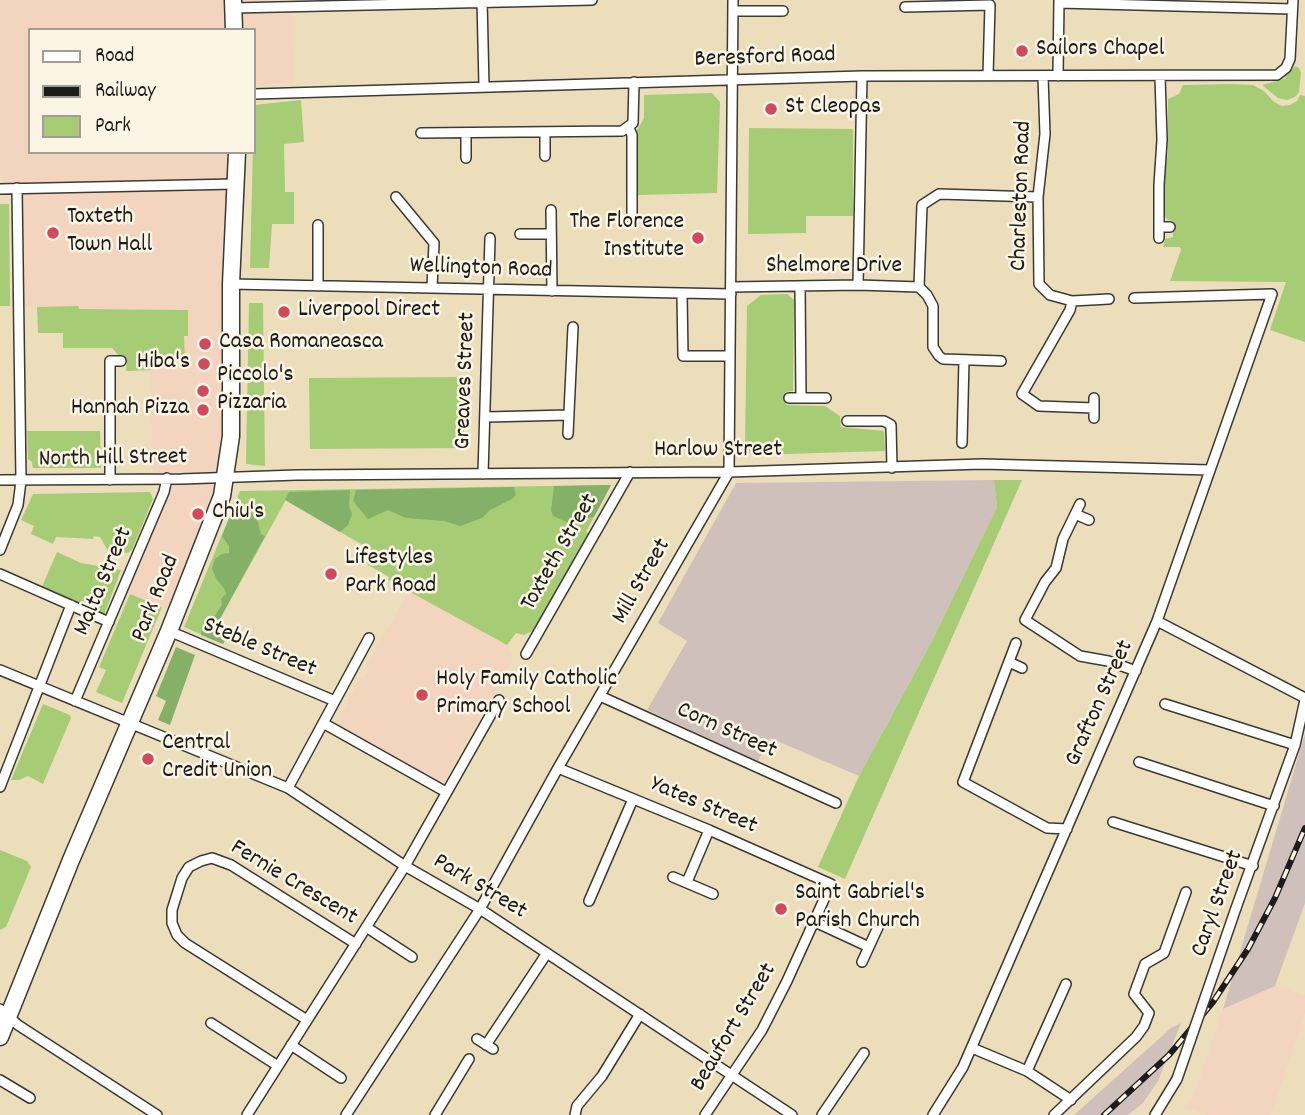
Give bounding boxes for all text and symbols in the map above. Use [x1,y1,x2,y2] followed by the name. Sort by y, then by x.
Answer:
[28,28,256,154] legend
[1036,37,1165,65] place label: Sailors Chapel
[95,42,134,72] text: Road
[694,42,836,76] street label: Beresford Road
[1014,43,1030,59] marker: Sailors Chapel
[95,77,156,107] text: Railway
[785,95,881,123] place label: St Cleopas
[763,101,779,117] marker: St Cleopas
[95,112,131,142] text: Park
[1006,120,1040,272] street label: Charleston Road
[67,205,152,261] place label: Toxteth Town Hall
[569,210,684,266] place label: The Florence Institute
[45,225,61,241] marker: Toxteth Town Hall
[690,230,706,246] marker: The Florence Institute
[409,253,553,287] street label: Wellington Road
[766,254,902,282] street label: Shelmore Drive
[298,298,440,326] place label: Liverpool Direct
[276,304,292,320] marker: Liverpool Direct
[450,312,484,450] street label: Greaves Street
[219,330,383,358] place label: Casa Romaneasca
[197,336,213,352] marker: Casa Romaneasca
[137,350,190,378] place label: Hiba's
[196,356,212,372] marker: Hiba's
[217,363,293,419] place label: Piccolo's Pizzaria
[195,383,211,399] marker: Piccolo's Pizzaria
[71,396,189,424] place label: Hannah Pizza
[195,402,211,418] marker: Hannah Pizza
[654,438,782,466] street label: Harlow Street
[38,444,188,476] street label: North Hill Street
[516,489,606,617] street label: Toxteth Street
[212,500,264,528] place label: Chiu's
[190,506,206,522] marker: Chiu's
[69,523,141,641] street label: Malta Street
[607,534,679,630] street label: Mill Street
[345,546,436,602] place label: Lifestyles Park Road
[127,551,187,647] street label: Park Road
[323,566,339,582] marker: Lifestyles Park Road
[198,612,320,686] street label: Steble Street
[1060,636,1142,772] street label: Grafton Street
[436,667,617,723] place label: Holy Family Catholic Primary School
[414,687,430,703] marker: Holy Family Catholic Primary School
[672,697,780,767] street label: Corn Street
[162,731,272,787] place label: Central Credit Union
[140,751,156,767] marker: Central Credit Union
[645,772,761,842] street label: Yates Street
[224,835,362,933] street label: Fernie Crescent
[1186,847,1252,961] street label: Caryl Street
[427,849,531,927] street label: Park Street
[795,881,925,937] place label: Saint Gabriel's Parish Church
[773,901,789,917] marker: Saint Gabriel's Parish Church
[686,959,784,1097] street label: Beaufort Street

